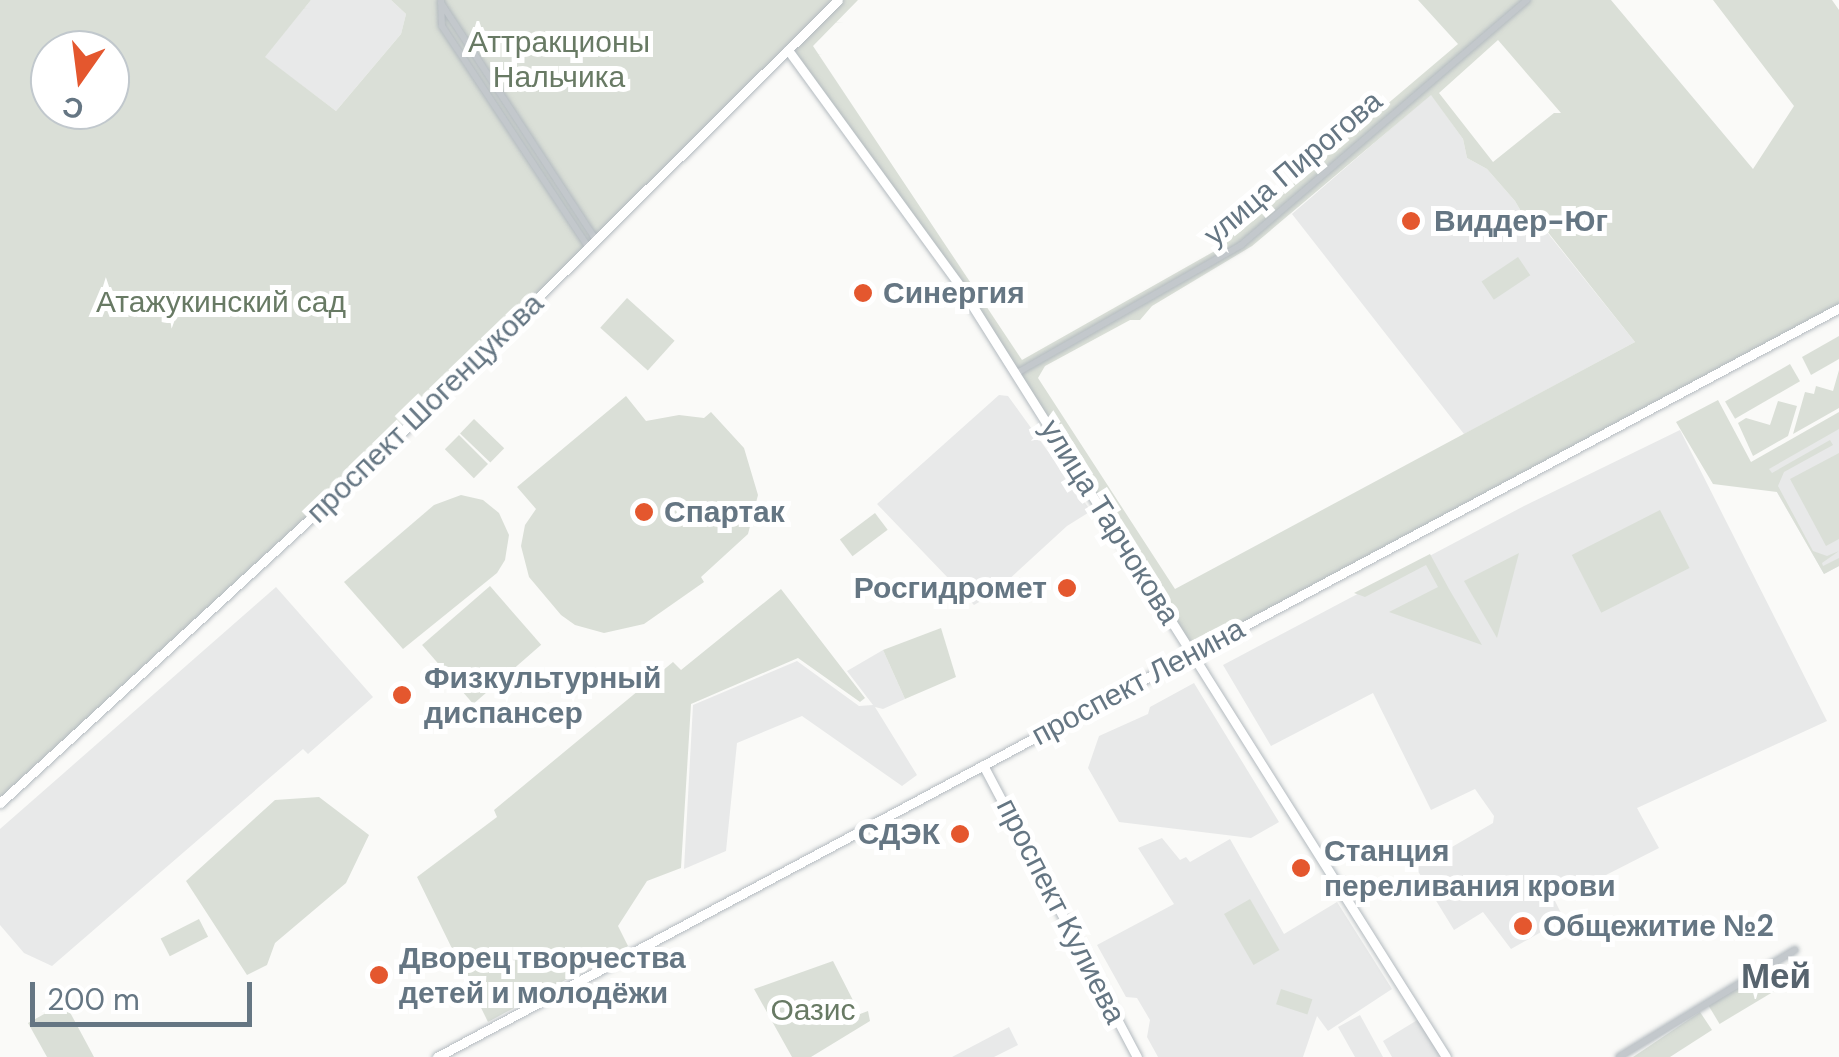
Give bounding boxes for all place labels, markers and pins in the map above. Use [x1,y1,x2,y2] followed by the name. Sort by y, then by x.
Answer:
[1434,203,1608,239] place label: Виддер-Юг
[1398,208,1424,234] marker: Виддер-Юг
[883,275,1025,311] place label: Синергия
[852,282,874,304] marker: Синергия
[664,494,785,530] place label: Спартак
[633,501,655,523] marker: Спартак
[854,570,1047,606] place label: Росгидромет
[1056,577,1078,599] marker: Росгидромет
[424,660,661,730] place label: Физкультурный диспансер
[389,682,415,708] marker: Физкультурный диспансер
[858,816,940,852] place label: СДЭК
[949,823,971,845] marker: СДЭК
[1324,833,1616,904] place label: Станция переливания крови
[1288,855,1314,881] marker: Станция переливания крови
[1543,908,1774,944] place label: Общежитие №2
[1512,915,1534,937] marker: Общежитие №2
[399,940,686,1010] place label: Дворец творчества детей и молодёжи
[368,964,390,986] marker: Дворец творчества детей и молодёжи

